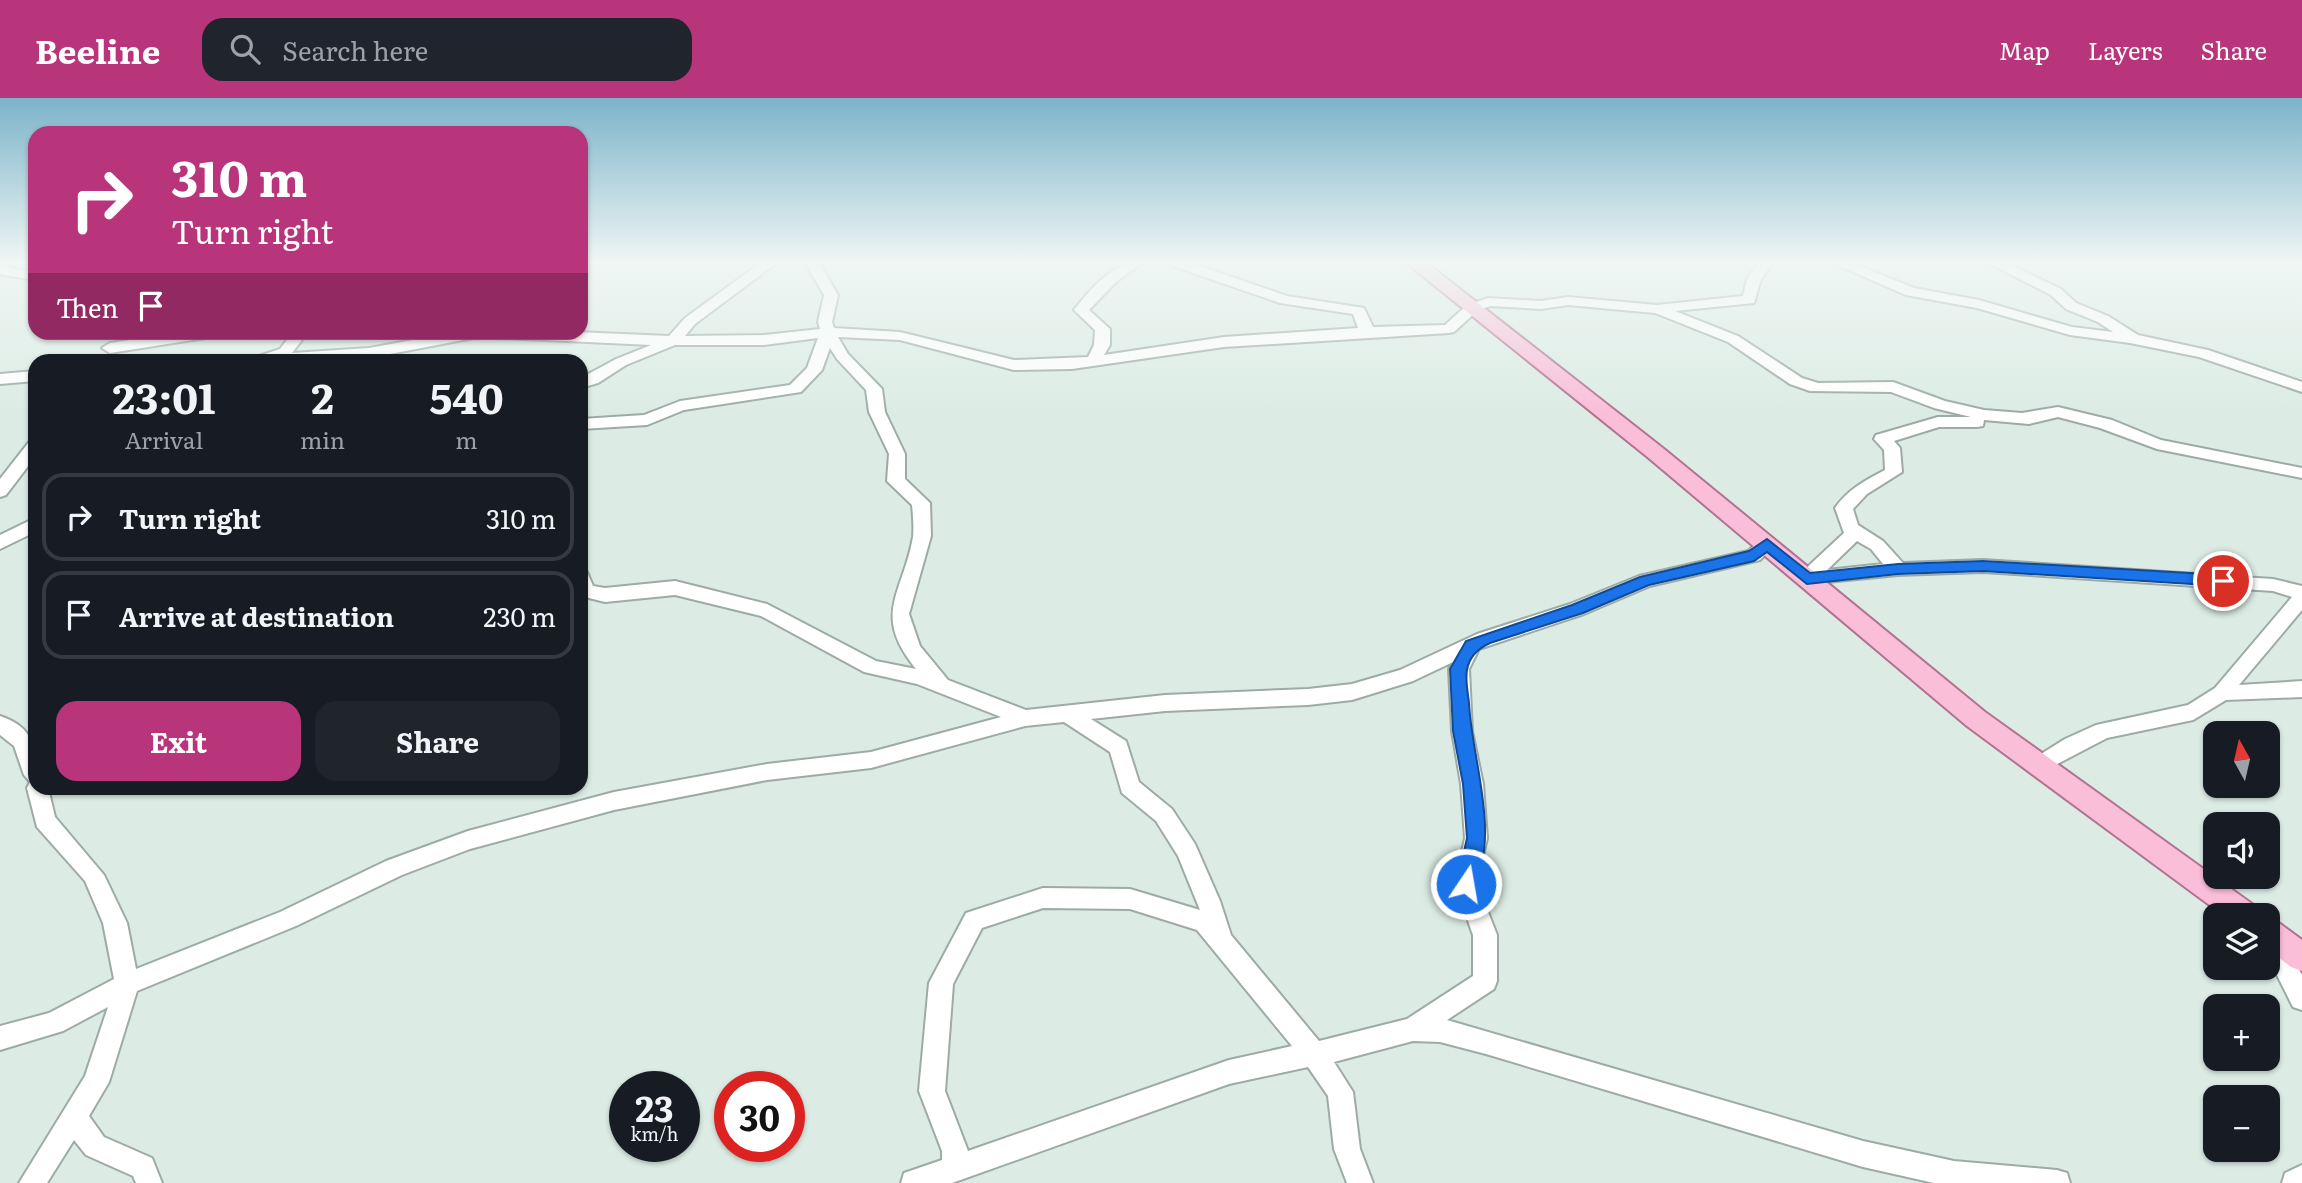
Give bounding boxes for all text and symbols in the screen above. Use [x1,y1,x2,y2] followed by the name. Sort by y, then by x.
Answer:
[202,18,692,81] search box
[35,25,160,74] text: Beeline
[226,30,264,68] icon: search
[282,30,428,69] text: Search here
[1999,32,2050,67] text: Map
[2088,32,2162,67] text: Layers
[2200,32,2267,67] text: Share
[171,139,307,212] text: 310 m
[56,154,147,245] icon: right
[171,206,333,254] text: Turn right
[56,287,118,326] text: Then
[132,287,170,325] icon: arrive
[112,365,215,427] text: 23:01
[311,365,334,427] text: 2
[430,365,504,427] text: 540
[125,422,203,456] text: Arrival
[300,422,345,456] text: min
[455,422,478,456] text: m
[60,498,98,536] icon: right
[119,498,261,537] text: Turn right
[486,498,556,537] text: 310 m
[2193,551,2253,611] pin
[2204,562,2242,600] icon: arrive
[60,596,98,634] icon: arrive
[119,596,394,635] text: Arrive at destination
[483,596,556,635] text: 230 m
[56,701,301,781] button: Exit
[315,701,560,781] button: Share
[2203,721,2280,798] north arrow
[2203,721,2280,1162] map controls
[2203,812,2280,889] button: sound
[1429,847,1503,921] position arrow
[2203,903,2280,980] button: layers
[2203,994,2280,1071] button: +
[714,1071,805,1162] speed limit sign: 30
[635,1081,674,1133] text: 23
[2203,1085,2280,1162] button: −
[631,1120,678,1147] text: km/h

